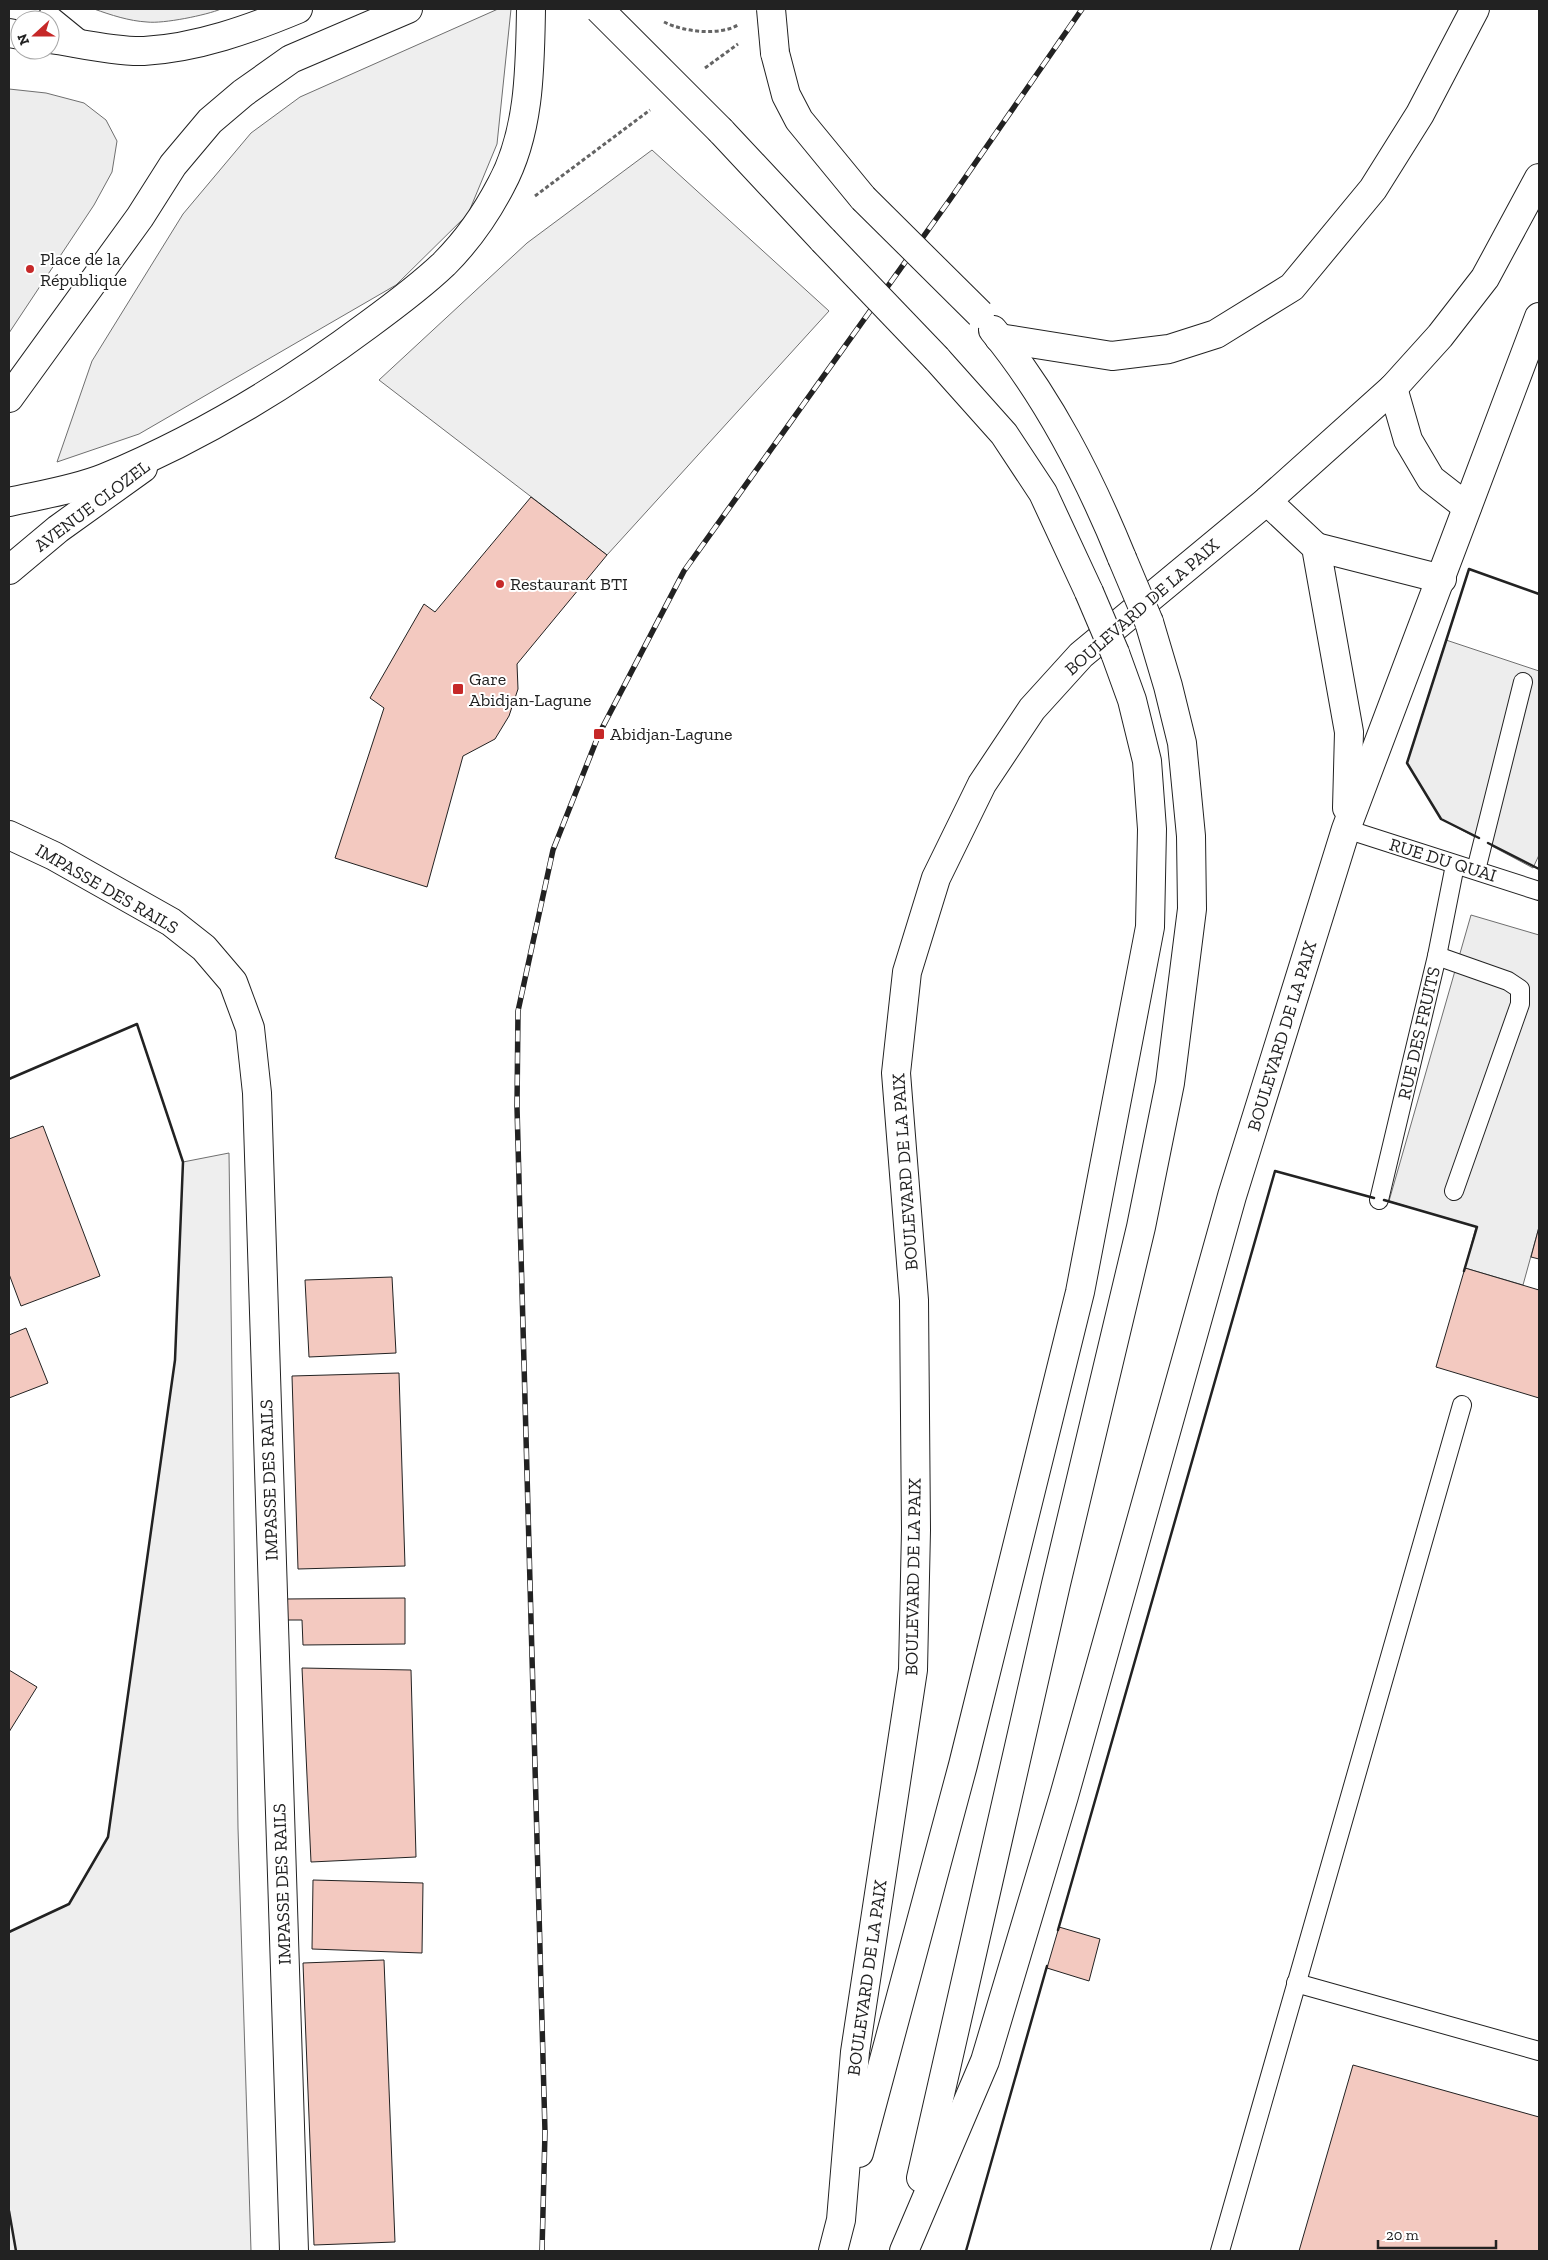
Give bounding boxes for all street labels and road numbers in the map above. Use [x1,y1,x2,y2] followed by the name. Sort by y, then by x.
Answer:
[30,455,154,557] street label: AVENUE CLOZEL
[1060,534,1224,680] street label: BOULEVARD DE LA PAIX
[1387,833,1499,887] street label: RUE DU QUAI
[32,839,182,939] street label: IMPASSE DES RAILS
[1243,938,1322,1134] street label: BOULEVARD DE LA PAIX
[1393,964,1445,1102] street label: RUE DES FRUITS
[887,1072,923,1271] street label: BOULEVARD DE LA PAIX
[255,1399,283,1561] street label: IMPASSE DES RAILS
[900,1477,926,1676] street label: BOULEVARD DE LA PAIX
[268,1803,296,1965] street label: IMPASSE DES RAILS
[842,1878,892,2077] street label: BOULEVARD DE LA PAIX

